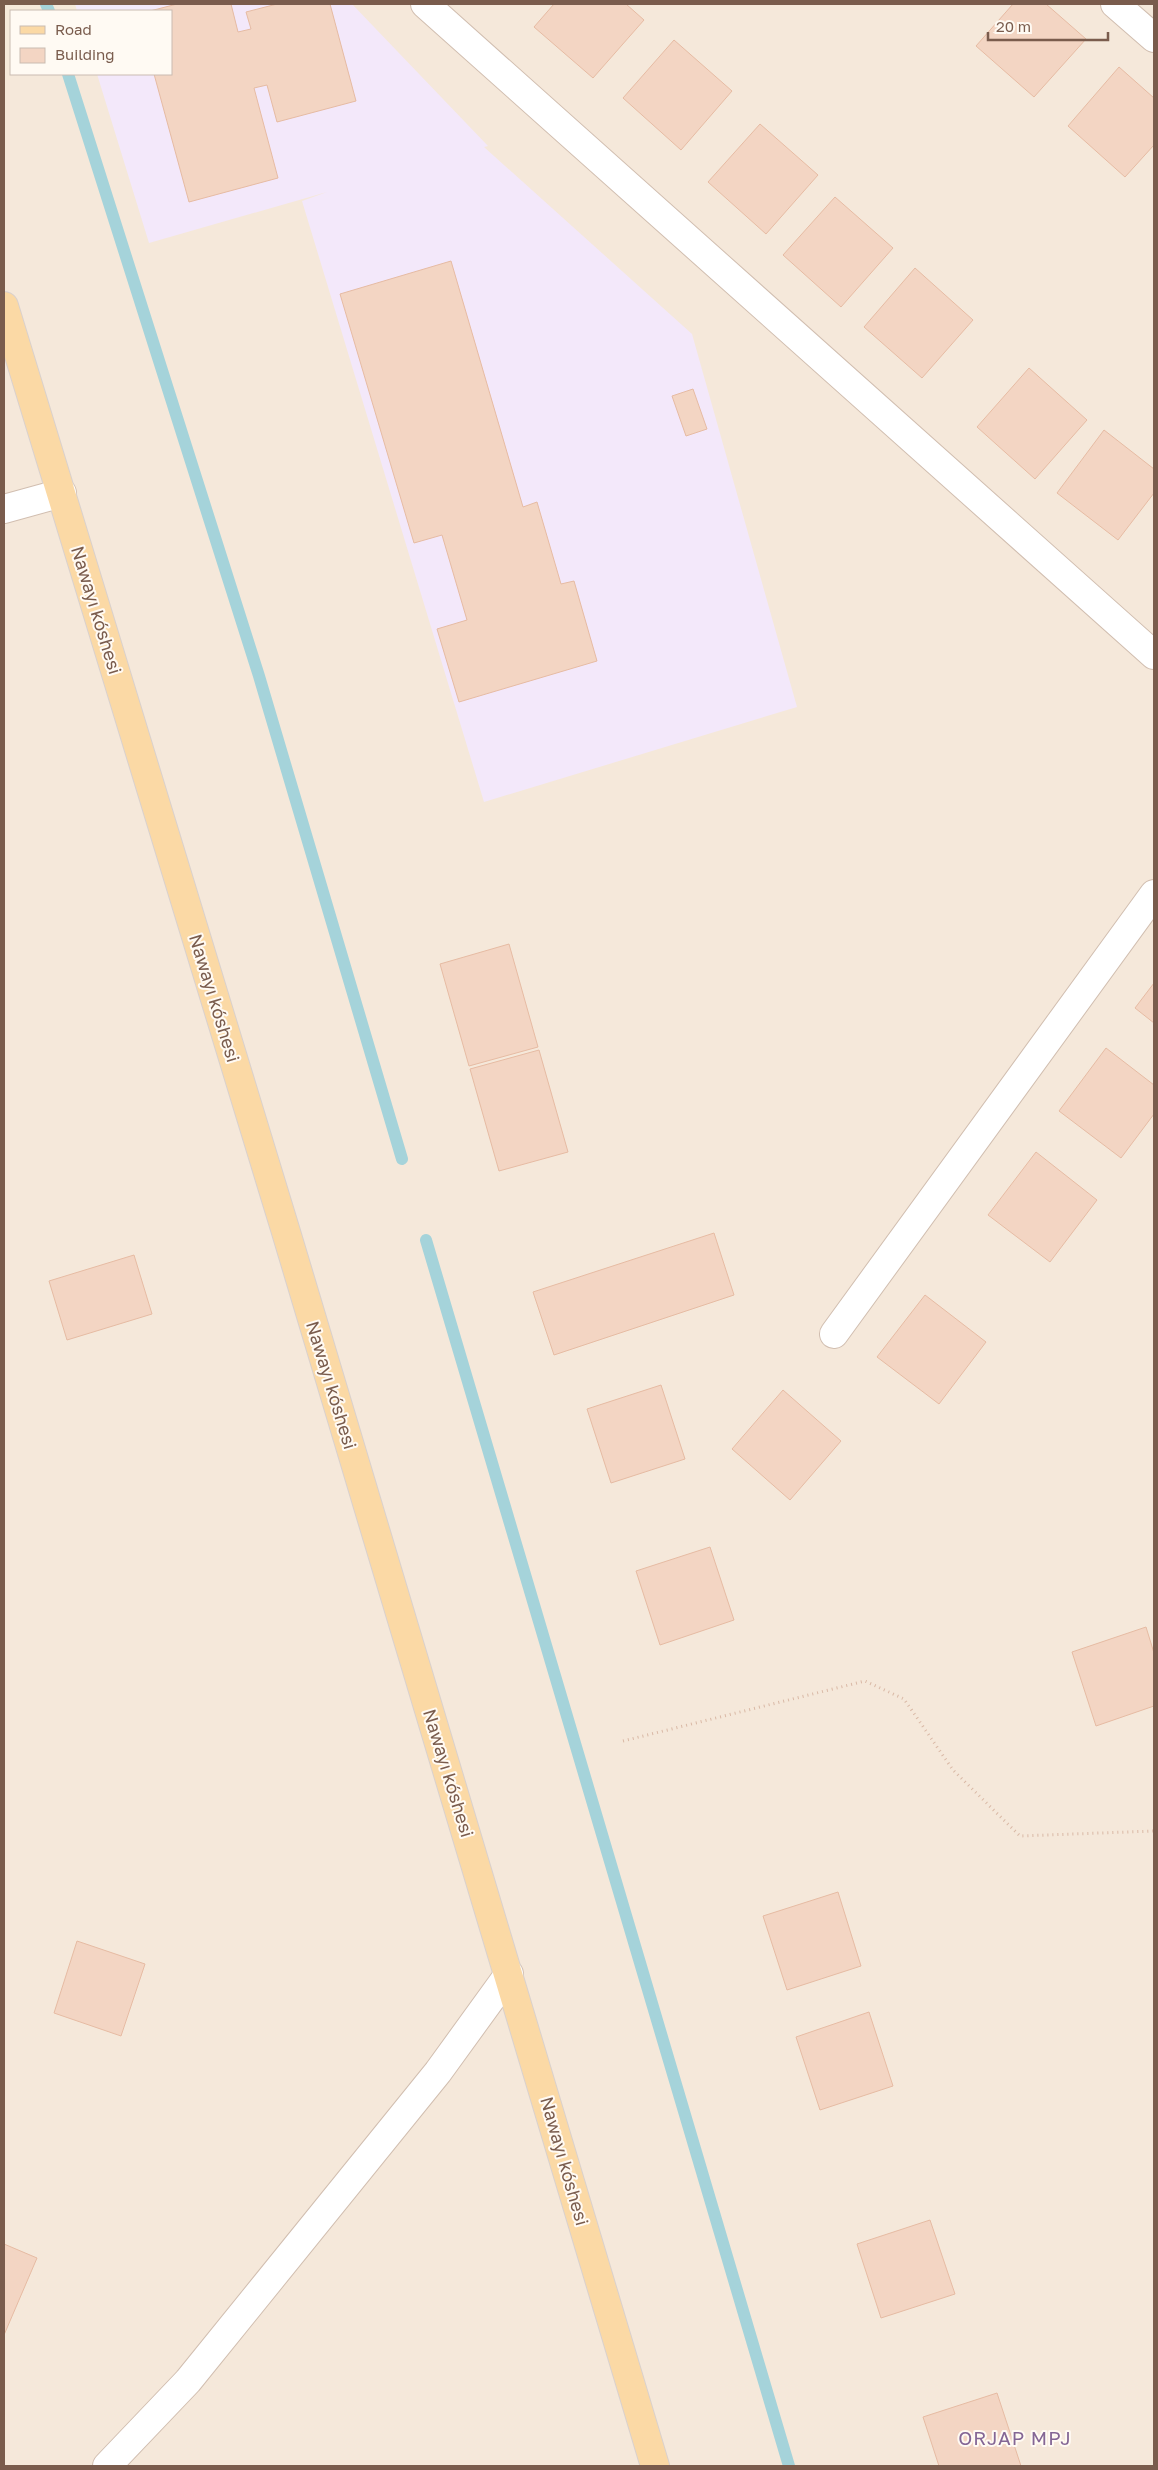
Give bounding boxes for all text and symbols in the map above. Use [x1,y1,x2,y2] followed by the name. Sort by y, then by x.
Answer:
[10,10,172,75] legend
[988,10,1108,42] scale bar
[996,17,1031,35] text: 20 m
[55,20,92,38] text: Road
[55,45,115,63] text: Building
[67,543,127,677] street label: Nawayı kóshesi
[185,931,245,1065] street label: Nawayı kóshesi
[302,1318,362,1452] street label: Nawayı kóshesi
[419,1706,479,1840] street label: Nawayı kóshesi
[536,2094,594,2228] street label: Nawayı kóshesi
[958,2426,1072,2449] district label: ORJAP MPJ

